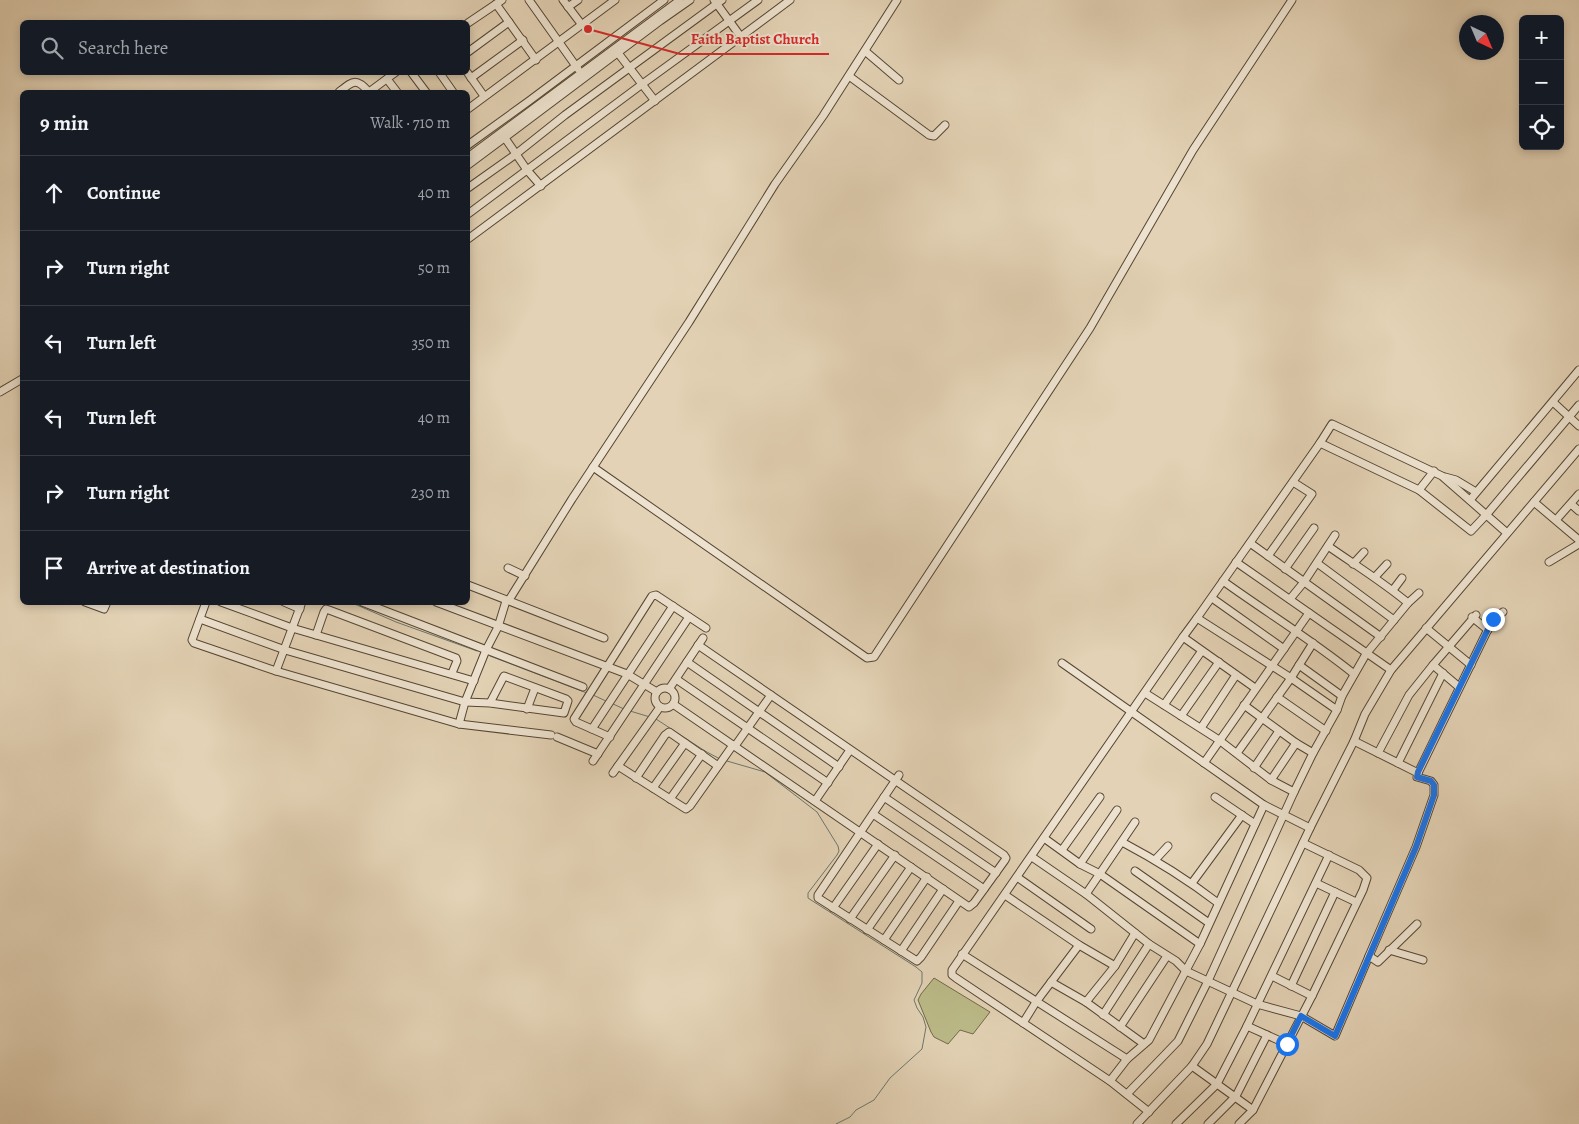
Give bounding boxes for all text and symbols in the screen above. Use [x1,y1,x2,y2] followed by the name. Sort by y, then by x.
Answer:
[1459,15,1504,60] north arrow
[1519,15,1564,150] map controls
[1519,15,1564,60] button: +
[20,20,470,75] search box
[680,24,829,54] callout: Faith Baptist Church
[691,29,819,49] text: Faith Baptist Church
[38,34,66,62] icon: search
[78,35,168,61] text: Search here
[1519,60,1564,105] button: −
[1519,105,1564,150] button: locate
[40,109,89,137] text: 9 min
[370,112,450,134] text: Walk · 710 m
[40,179,68,207] icon: ahead
[87,180,161,206] text: Continue
[418,182,450,204] text: 40 m
[40,254,68,282] icon: right
[87,255,169,281] text: Turn right
[418,257,450,279] text: 50 m
[40,329,68,357] icon: left
[87,330,156,356] text: Turn left
[411,332,450,354] text: 350 m
[40,404,68,432] icon: left
[87,405,156,431] text: Turn left
[418,407,450,429] text: 40 m
[40,479,68,507] icon: right
[87,480,169,506] text: Turn right
[411,482,450,504] text: 230 m
[40,554,68,582] icon: arrive
[87,555,250,581] text: Arrive at destination
[1482,608,1505,631] route end
[1276,1033,1299,1056] route start

